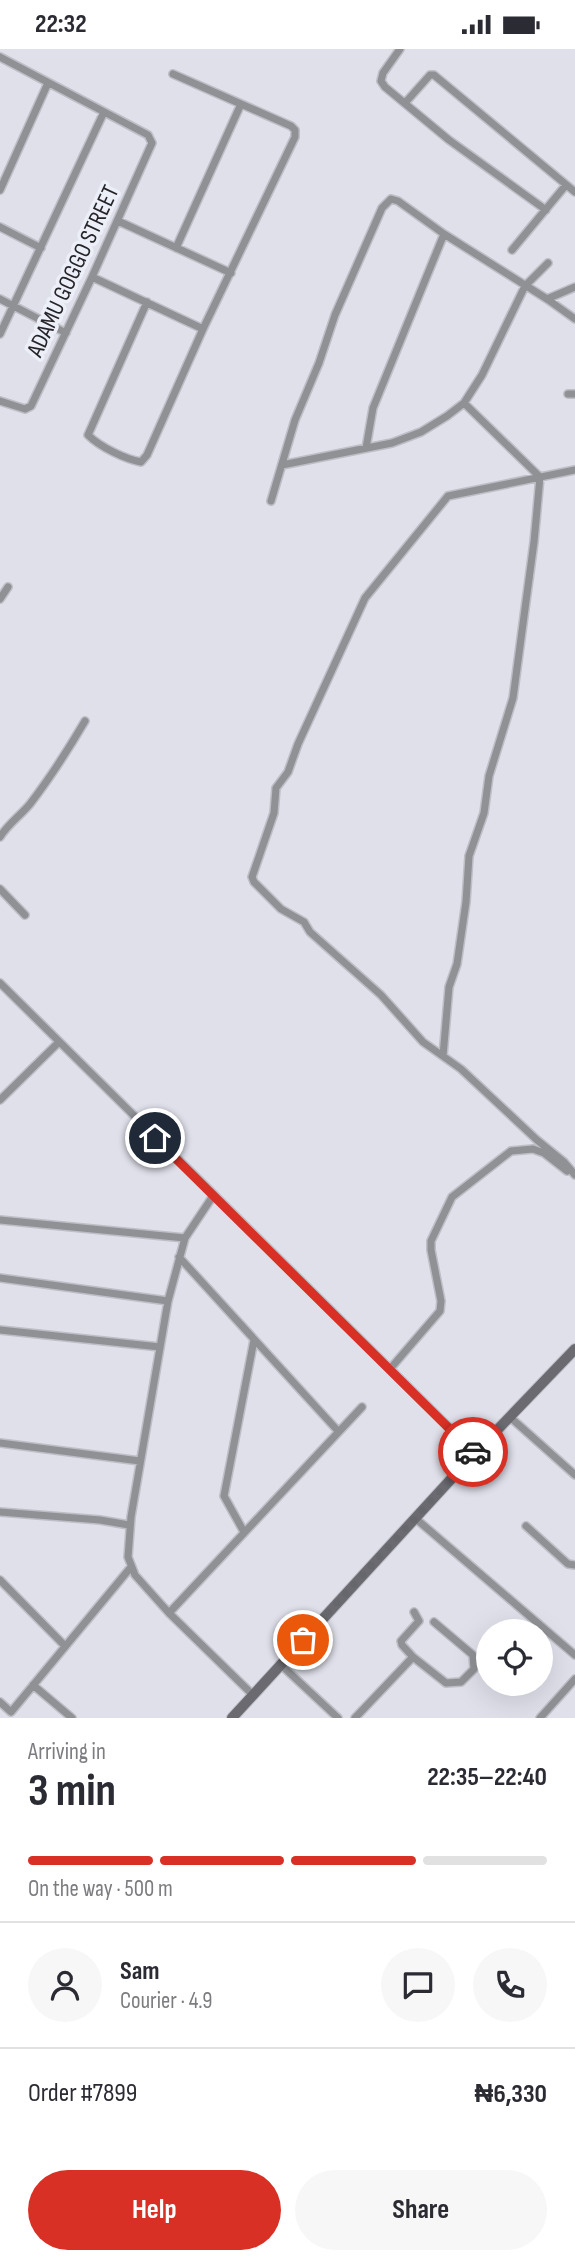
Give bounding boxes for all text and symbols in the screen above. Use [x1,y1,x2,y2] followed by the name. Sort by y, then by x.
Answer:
[35,9,87,40] text: 22:32
[20,180,126,362] street label: ADAMU GOGGO STREET
[125,1108,185,1168] pin
[136,1119,174,1157] icon: home
[438,1417,508,1487] courier
[454,1433,492,1471] icon: car
[273,1610,333,1670] pin
[476,1619,553,1696] map controls
[476,1619,553,1696] button: locate
[284,1621,322,1659] icon: bag
[28,1738,106,1766] text: Arriving in
[427,1762,547,1793] text: 22:35–22:40
[28,1764,116,1819] text: 3 min
[28,1875,173,1903] text: On the way · 500 m
[28,1948,102,2022] button: person
[381,1948,455,2022] button: chat
[473,1948,547,2022] button: phone
[120,1956,160,1987] text: Sam
[120,1987,212,2015] text: Courier · 4.9
[28,2078,137,2109] text: Order #7899
[475,2079,547,2110] text: ₦6,330
[28,2170,281,2250] button: Help
[295,2170,547,2250] button: Share

